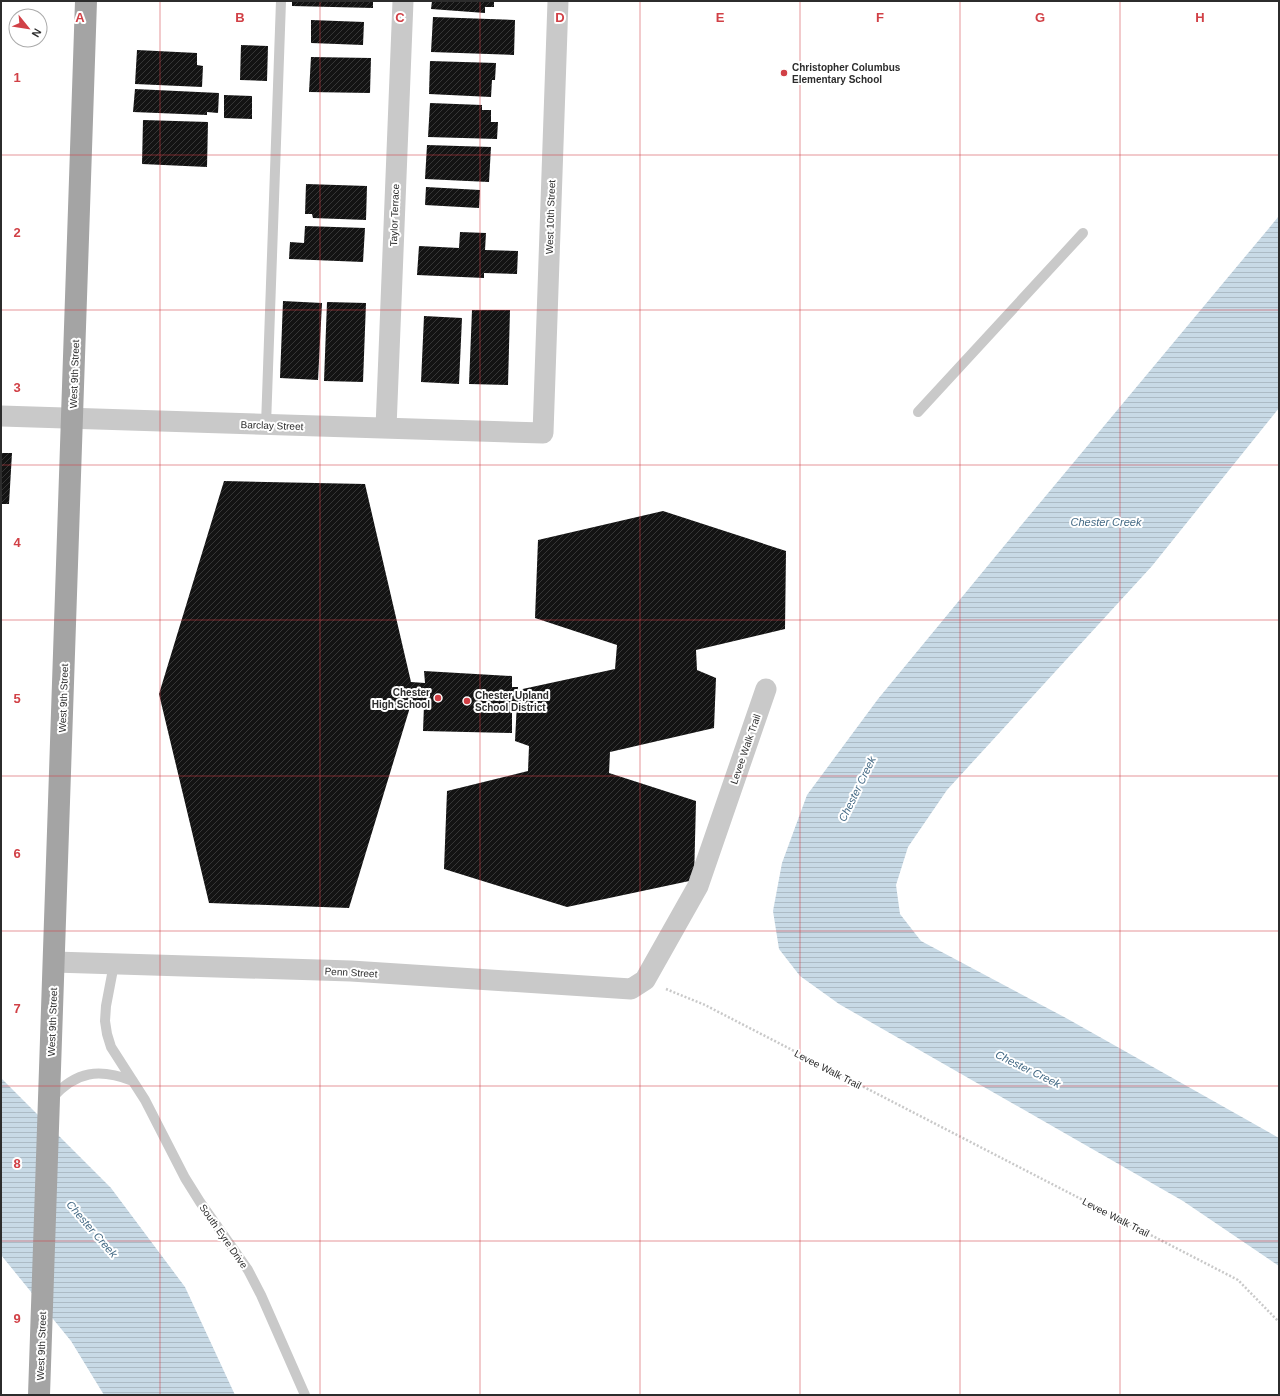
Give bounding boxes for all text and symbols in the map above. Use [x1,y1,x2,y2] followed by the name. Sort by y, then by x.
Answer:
[8,8,48,48] north arrow
[75,10,85,25] text: A
[235,10,245,25] text: B
[395,10,405,25] text: C
[555,10,565,25] text: D
[716,10,725,25] text: E
[876,10,884,25] text: F
[1035,10,1045,25] text: G
[1195,10,1205,25] text: H
[29,27,44,39] text: N
[792,62,901,85] place label: Christopher Columbus Elementary School
[779,68,789,78] marker: Christopher Columbus Elementary School
[13,70,21,85] text: 1
[544,179,557,254] street label: West 10th Street
[388,183,401,247] street label: Taylor Terrace
[13,225,21,240] text: 2
[68,339,81,409] street label: West 9th Street
[13,380,21,395] text: 3
[240,419,304,432] street label: Barclay Street
[1071,516,1142,528] water label: Chester Creek
[13,535,21,550] text: 4
[57,663,70,733] street label: West 9th Street
[372,687,430,710] place label: Chester High School
[475,690,549,713] place label: Chester Upland School District
[13,691,21,706] text: 5
[433,693,443,703] marker: Chester High School
[462,696,472,706] marker: Chester Upland School District
[728,713,763,786] street label: Levee Walk Trail
[836,754,878,824] water label: Chester Creek
[13,846,21,861] text: 6
[324,966,378,979] street label: Penn Street
[46,987,59,1057] street label: West 9th Street
[13,1001,21,1016] text: 7
[793,1048,863,1091] street label: Levee Walk Trail
[993,1048,1063,1090] water label: Chester Creek
[13,1156,21,1171] text: 8
[1081,1196,1151,1239] street label: Levee Walk Trail
[64,1198,120,1260] water label: Chester Creek
[197,1202,250,1271] street label: South Eyre Drive
[13,1311,21,1326] text: 9
[35,1311,48,1381] street label: West 9th Street

